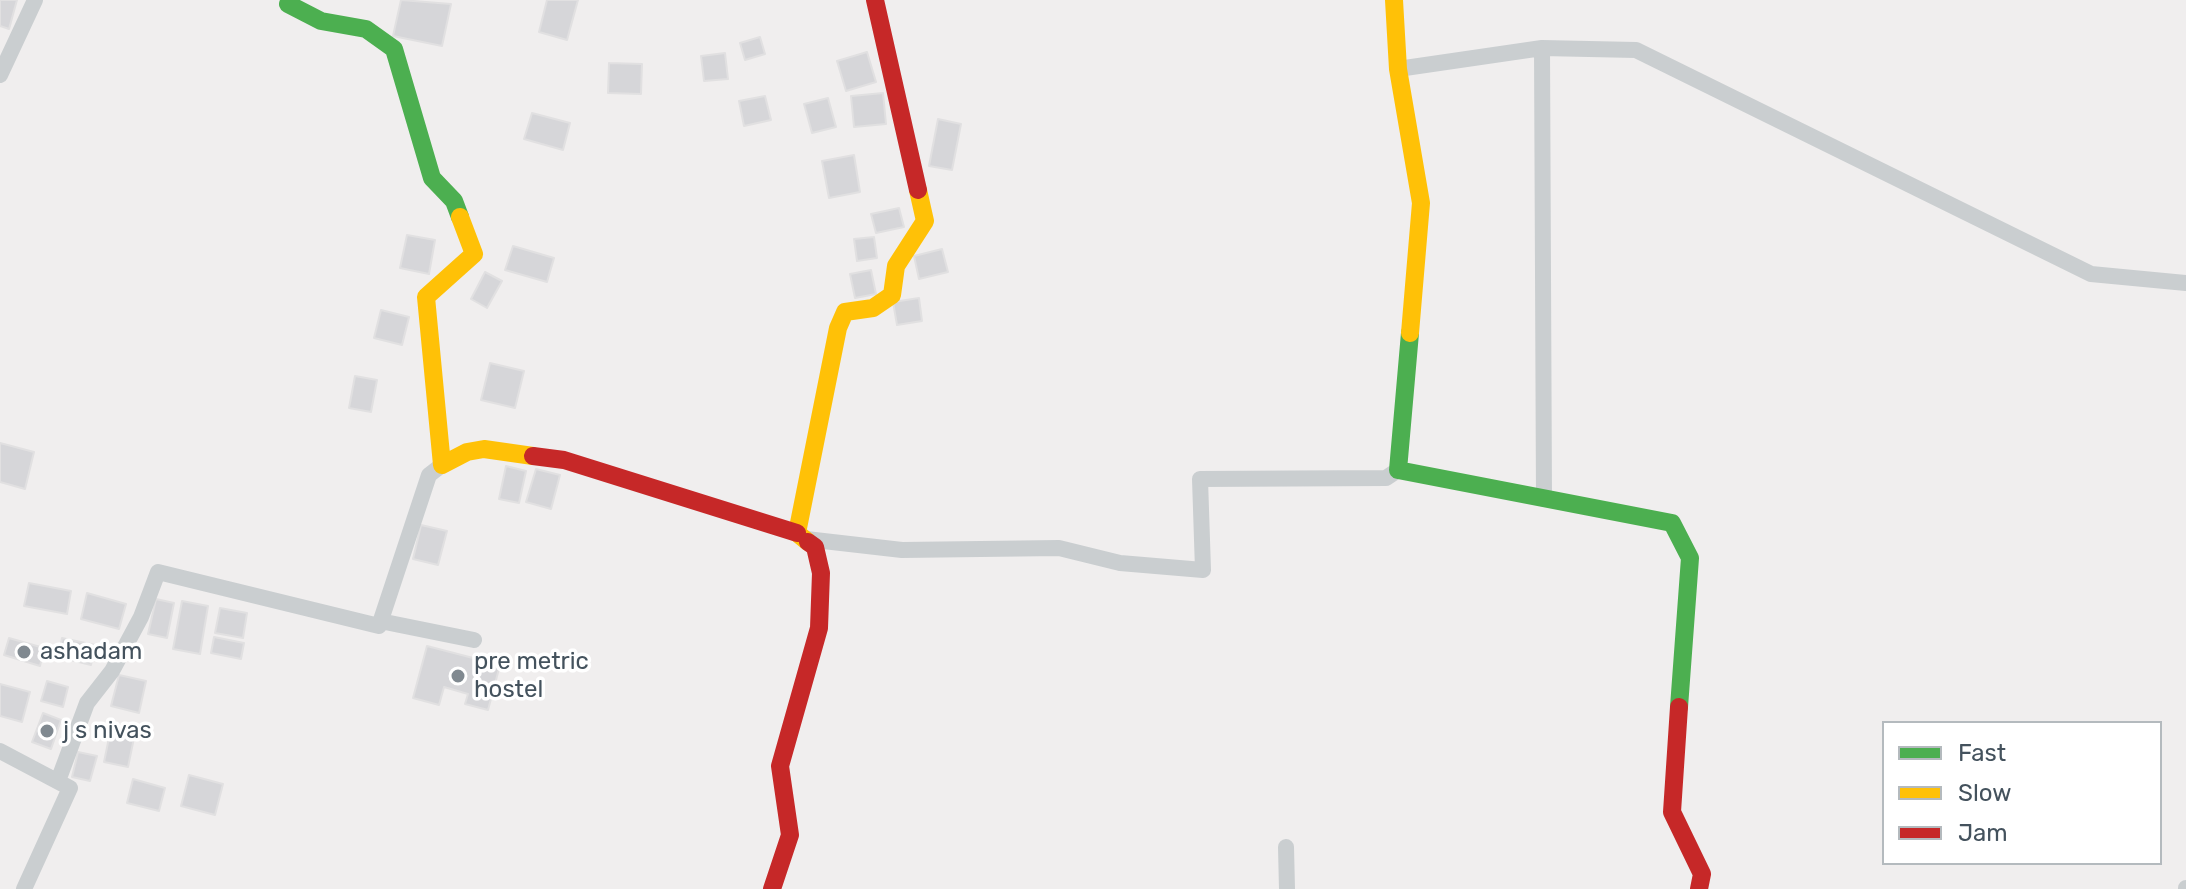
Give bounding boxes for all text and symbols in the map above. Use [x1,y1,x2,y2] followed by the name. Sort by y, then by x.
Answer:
[40,638,142,666] place label: ashadam
[15,643,33,661] marker: ashadam
[474,648,589,704] place label: pre metric hostel
[449,667,467,685] marker: pre metric hostel
[63,717,152,745] place label: j s nivas
[1882,721,2162,865] legend
[38,722,56,740] marker: j s nivas
[1958,739,2006,767] text: Fast
[1958,779,2011,807] text: Slow
[1958,819,2008,847] text: Jam

